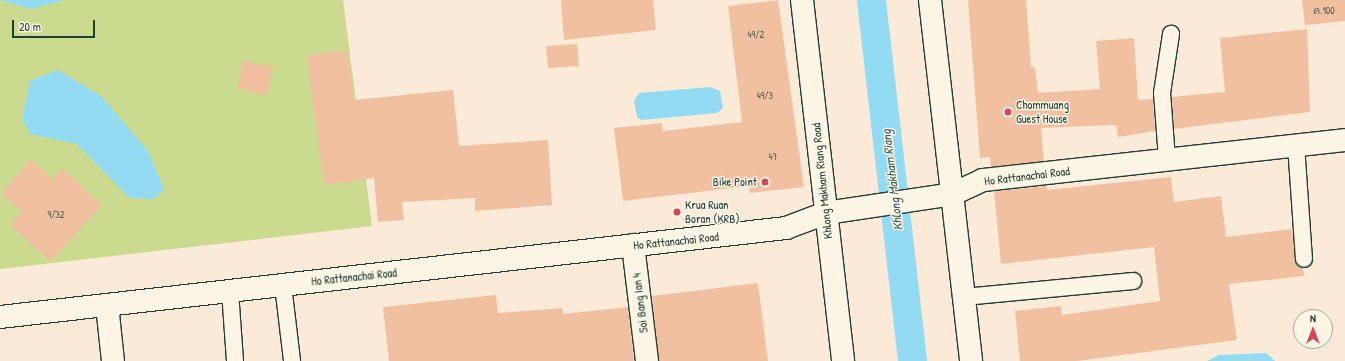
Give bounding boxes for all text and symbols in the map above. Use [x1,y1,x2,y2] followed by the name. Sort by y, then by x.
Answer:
[1313,5,1335,17] house number: ค.100
[14,12,97,38] scale bar
[19,18,41,35] text: 20 m
[748,29,764,41] house number: 49/2
[757,90,773,102] house number: 49/3
[1016,98,1069,126] place label: Chommuang Guest House
[1003,107,1013,117] marker: Chommuang Guest House
[809,122,835,240] street label: Khlong Makham Riang Road
[878,129,906,231] water label: Khlong Makham Riang
[769,151,777,163] house number: 47
[983,164,1071,188] street label: Ho Rattanachai Road
[713,175,757,189] place label: Bike Point
[760,177,770,187] marker: Bike Point
[685,198,740,226] place label: Krua Ruan Boran (KRB)
[672,207,682,217] marker: Krua Ruan Boran (KRB)
[47,209,65,221] house number: 9/32
[632,229,720,253] street label: Ho Rattanachai Road
[310,265,398,289] street label: Ho Rattanachai Road
[629,272,651,334] street label: Soi Bang Ian 4
[1293,309,1333,349] north arrow
[1310,311,1316,325] text: N

